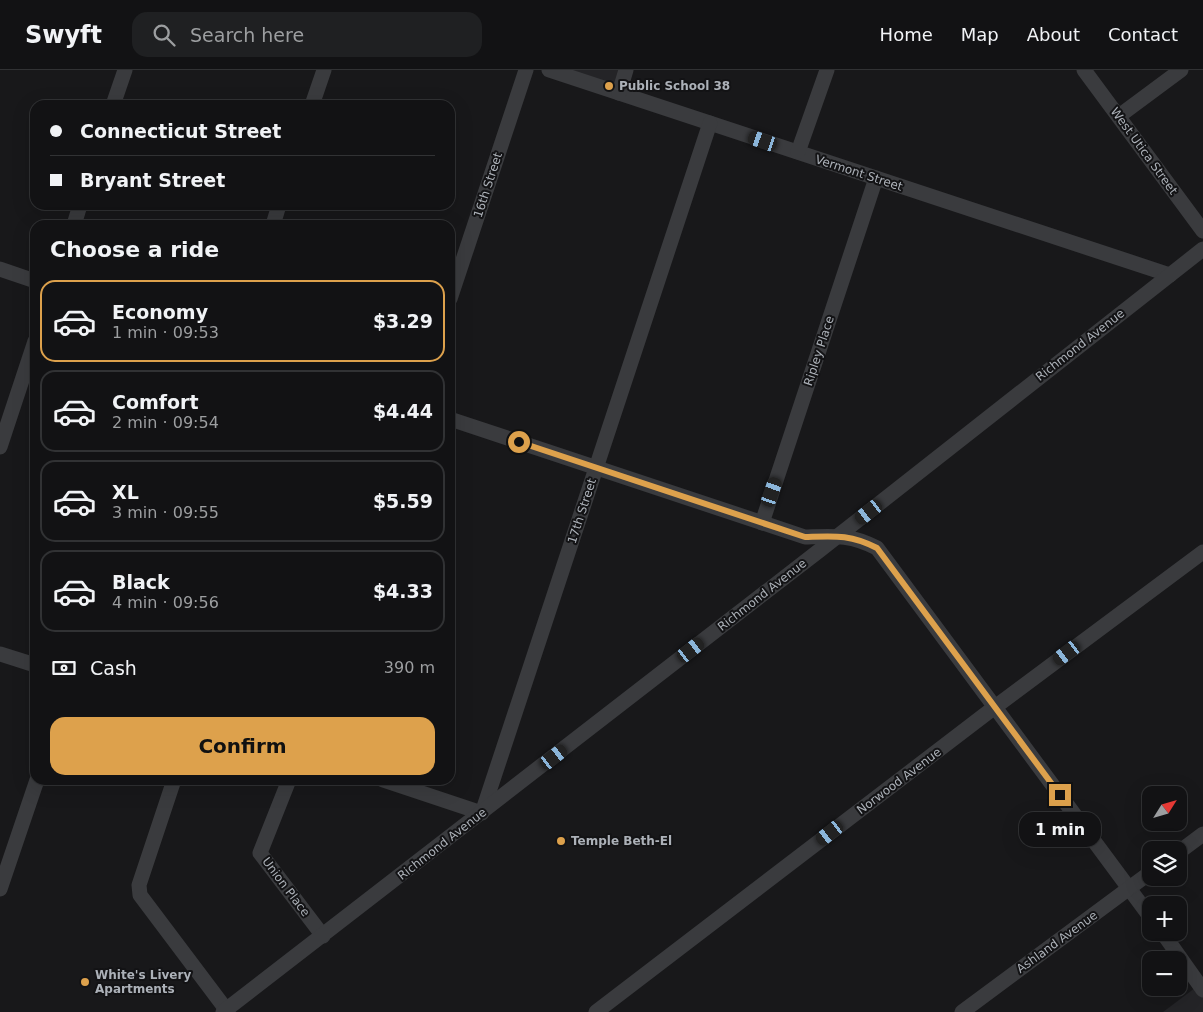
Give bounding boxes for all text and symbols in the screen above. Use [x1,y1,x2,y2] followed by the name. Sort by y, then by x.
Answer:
[132,12,482,57] search box
[25,21,102,49] text: Swyft
[150,21,178,49] icon: search
[190,24,304,46] text: Search here
[880,24,933,45] text: Home
[961,24,999,45] text: Map
[1027,24,1080,45] text: About
[1108,24,1178,45] text: Contact
[619,79,730,93] place label: Public School 38
[603,80,615,92] marker: Public School 38
[1108,105,1181,198] street label: West Utica Street
[80,120,281,142] text: Connecticut Street
[746,129,779,153] car
[471,150,505,219] street label: 16th Street
[814,152,905,194] street label: Vermont Street
[80,169,225,191] text: Bryant Street
[50,237,219,262] text: Choose a ride
[52,299,97,344] icon: car
[112,301,208,323] text: Economy
[1033,306,1127,384] street label: Richmond Avenue
[373,310,433,332] text: $3.29
[801,314,837,388] street label: Ripley Place
[112,323,219,342] text: 1 min · 09:53
[52,389,97,434] icon: car
[112,391,199,413] text: Comfort
[373,400,433,422] text: $4.44
[112,413,219,432] text: 2 min · 09:54
[508,431,530,453] route start
[760,475,783,509] car
[565,476,599,545] street label: 17th Street
[52,479,97,524] icon: car
[112,481,139,503] text: XL
[373,490,433,512] text: $5.59
[852,497,885,527] car
[112,503,219,522] text: 3 min · 09:55
[715,556,809,634] street label: Richmond Avenue
[52,569,97,614] icon: car
[112,571,170,593] text: Black
[373,580,433,602] text: $4.33
[112,593,219,612] text: 4 min · 09:56
[674,635,707,665] car
[1050,638,1083,668] car
[50,654,78,682] icon: cash
[90,657,137,679] text: Cash
[384,658,435,677] text: 390 m
[50,717,435,775] button: Confirm
[537,742,570,772] car
[854,745,944,817] street label: Norwood Avenue
[1049,784,1071,806] route end
[1142,786,1188,831] north arrow
[1142,786,1187,996] map controls
[395,805,489,883] street label: Richmond Avenue
[1019,812,1101,848] callout: 1 min
[813,818,846,848] car
[1035,820,1085,839] text: 1 min
[571,834,672,848] place label: Temple Beth-El
[555,835,567,847] marker: Temple Beth-El
[1142,841,1187,886] button: layers
[259,855,313,919] street label: Union Place
[1142,896,1187,941] button: +
[1014,908,1100,976] street label: Ashland Avenue
[1142,951,1187,996] button: −
[95,968,191,996] place label: White's Livery Apartments
[79,976,91,988] marker: White's Livery Apartments

